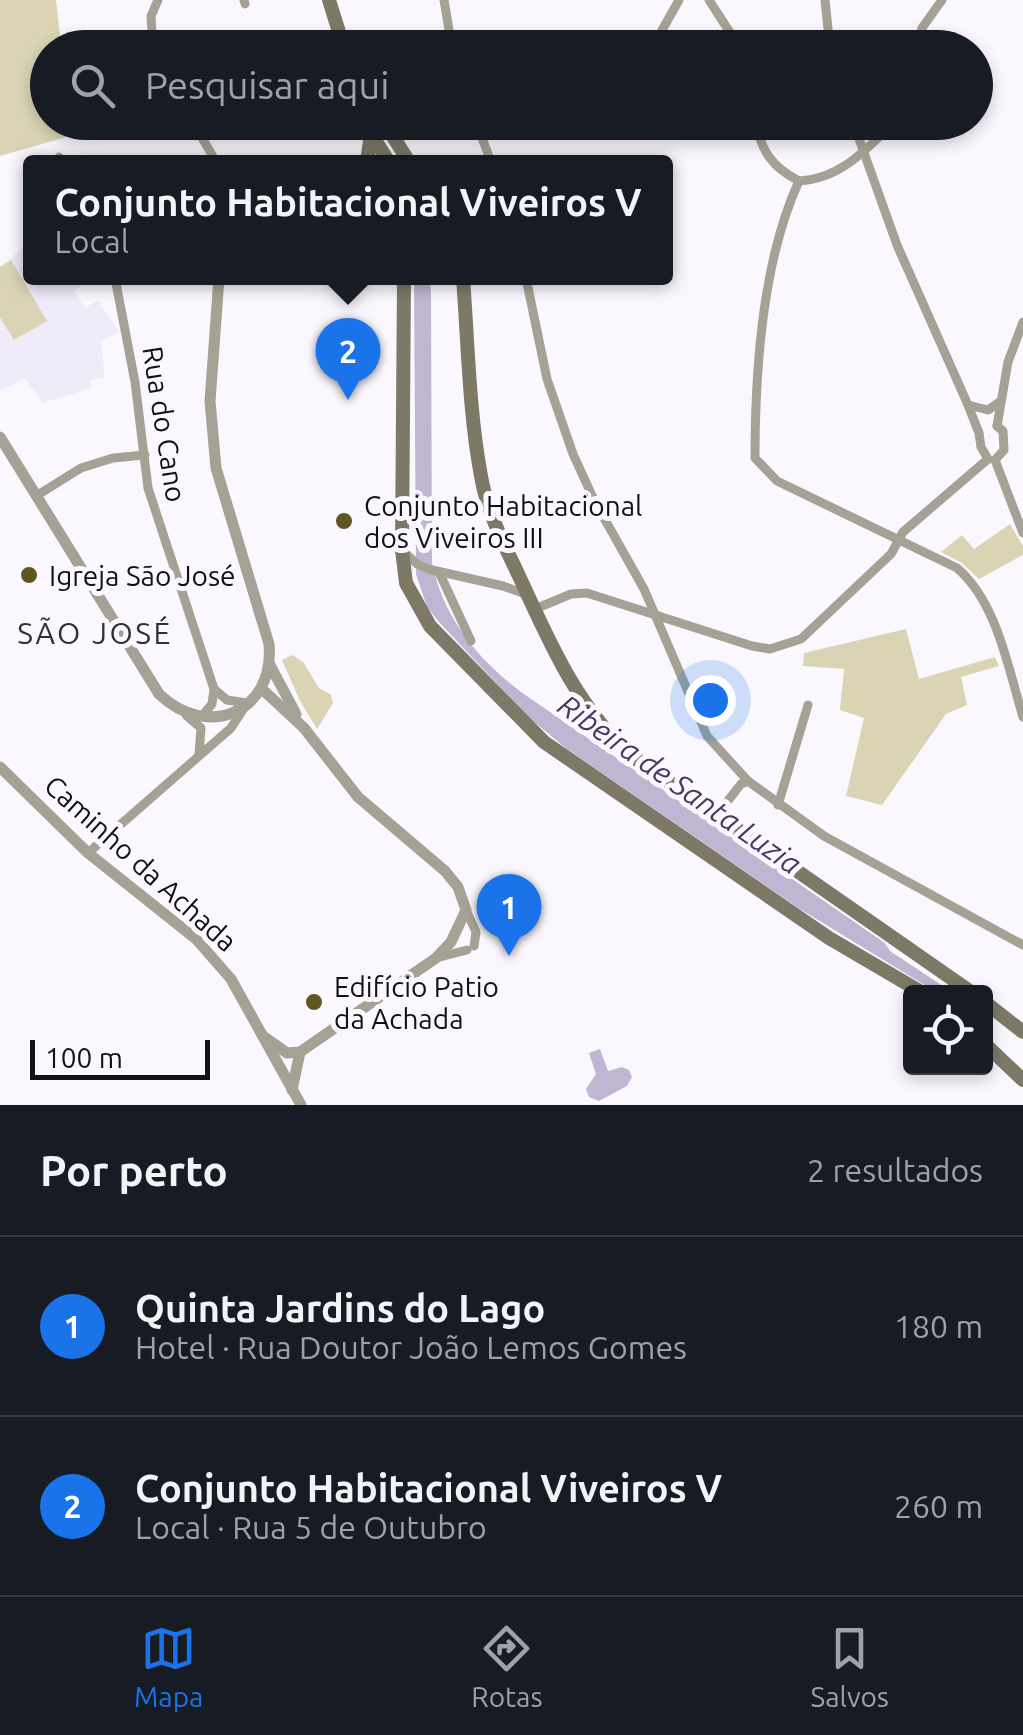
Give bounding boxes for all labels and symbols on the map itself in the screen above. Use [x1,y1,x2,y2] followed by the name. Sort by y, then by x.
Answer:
[316,318,380,400] pin: 2
[137,344,193,504] street label: Rua do Cano
[364,490,642,553] place label: Conjunto Habitacional dos Viveiros III
[333,510,355,532] marker: Conjunto Habitacional dos Viveiros III
[49,560,236,591] place label: Igreja São José
[18,564,40,586] marker: Igreja São José
[17,615,173,650] district label: SÃO JOSÉ
[685,675,736,726] your location
[552,687,808,881] water label: Ribeira de Santa Luzia
[39,769,243,957] street label: Caminho da Achada
[476,874,542,956] pin: 1
[334,971,499,1034] place label: Edifício Patio da Achada
[303,991,325,1013] marker: Edifício Patio da Achada
[30,1035,210,1080] scale bar

